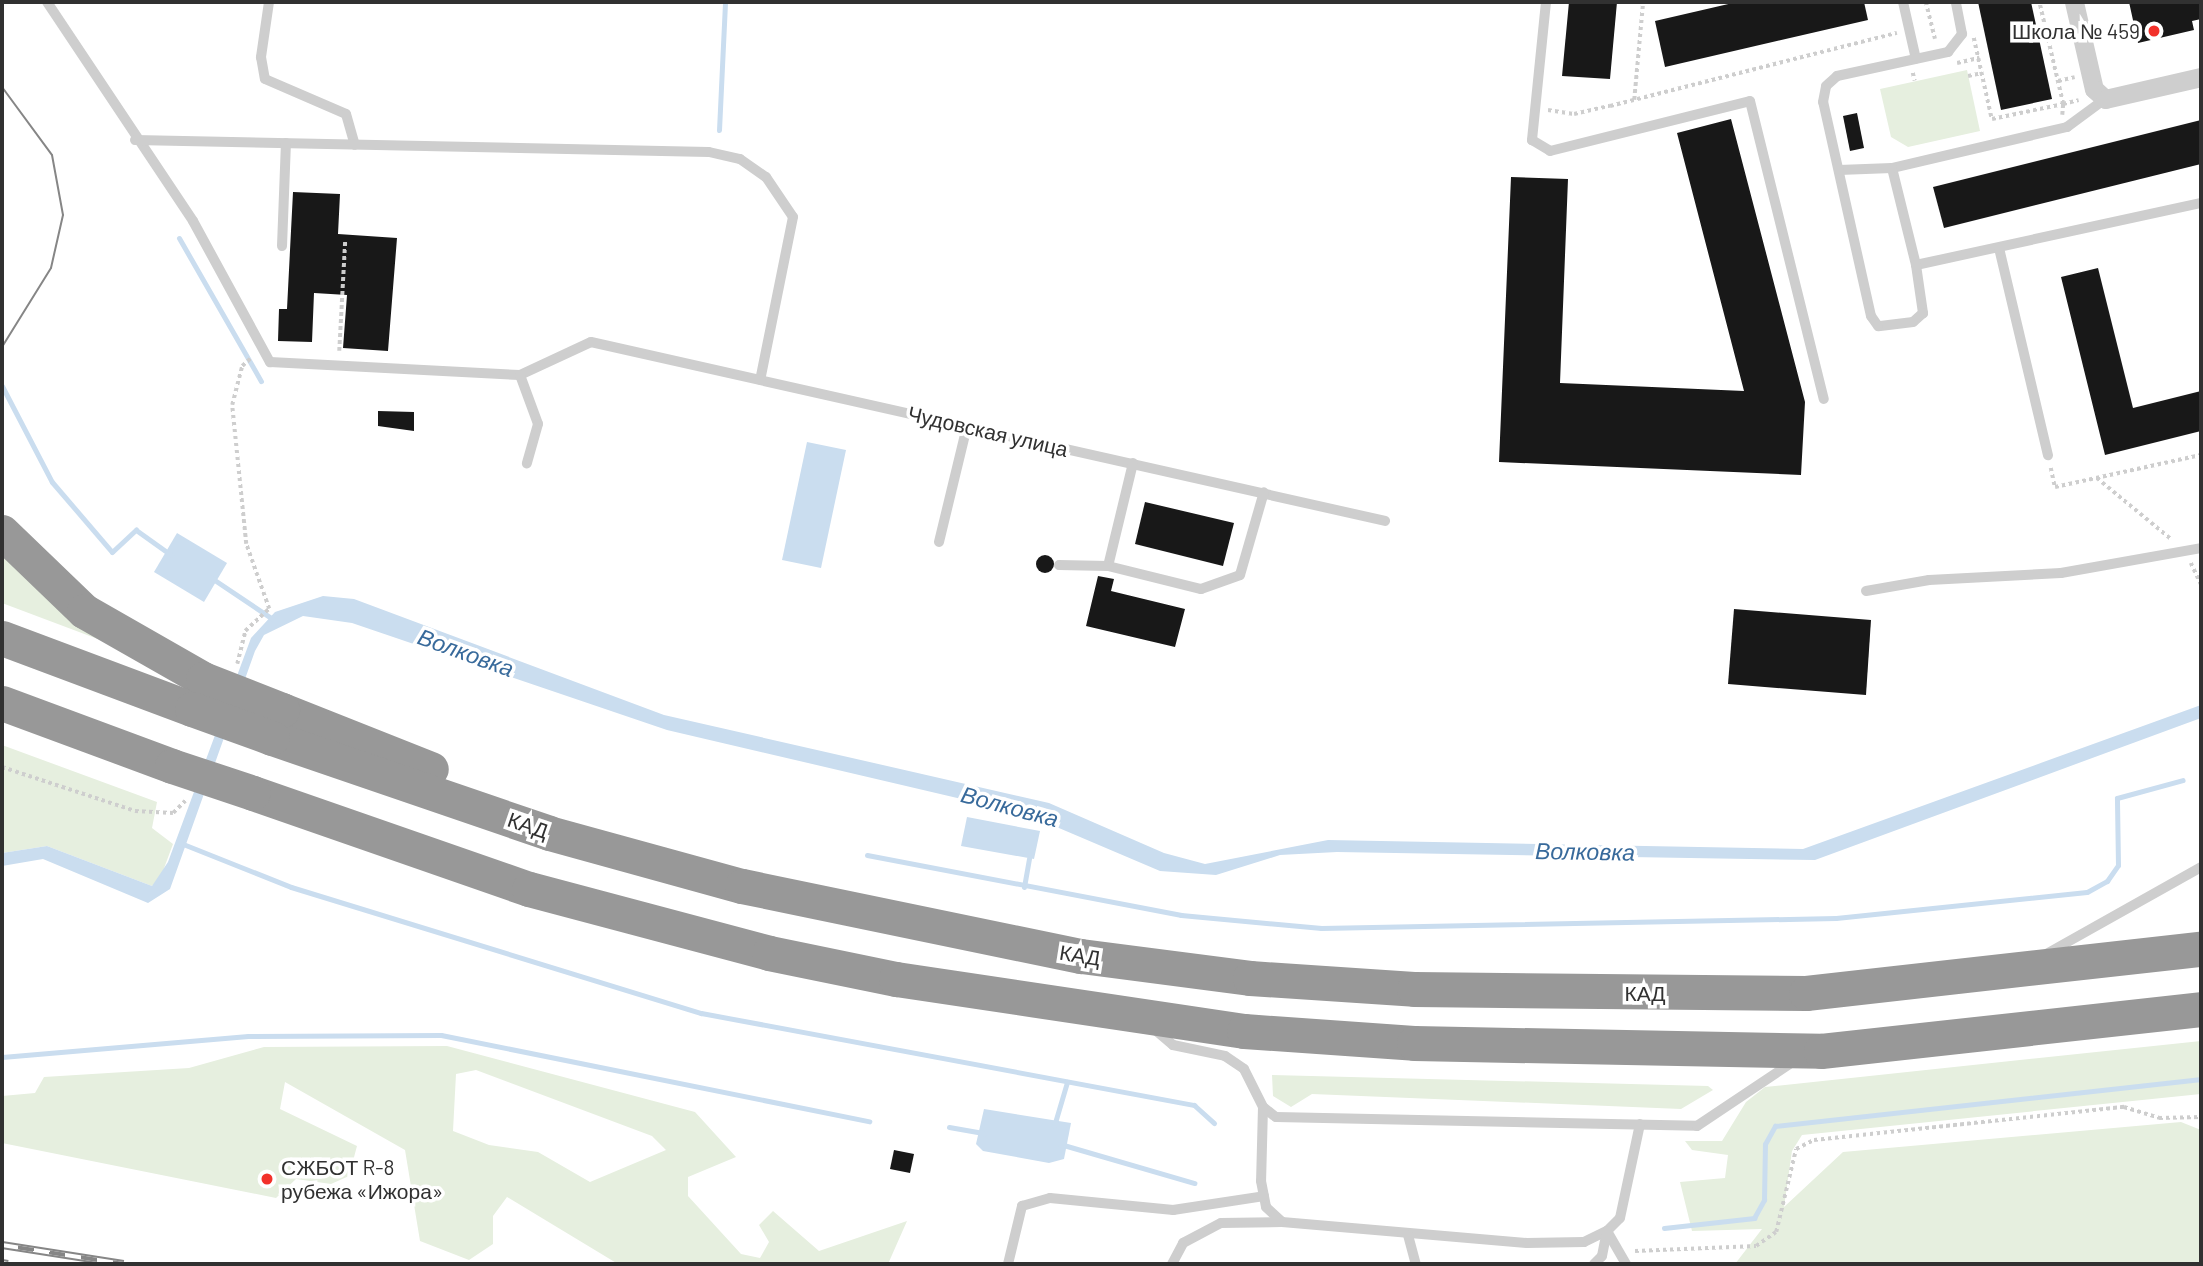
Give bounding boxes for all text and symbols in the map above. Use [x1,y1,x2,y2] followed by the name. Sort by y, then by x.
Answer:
[2012,18,2140,44] place label: Школа № 459
[2146,23,2162,39] marker: Школа № 459
[905,400,1071,462] street label: Чудовская улица
[414,622,518,682] water label: Волковка
[958,780,1062,832] water label: Волковка
[504,806,552,844] street label: КАД
[1535,836,1635,866] water label: Волковка
[1058,939,1102,971] street label: КАД
[1624,980,1666,1006] street label: КАД
[281,1154,443,1204] place label: СЖБОТ R-8 рубежа «Ижора»
[259,1171,275,1187] marker: СЖБОТ R-8 рубежа «Ижора»

